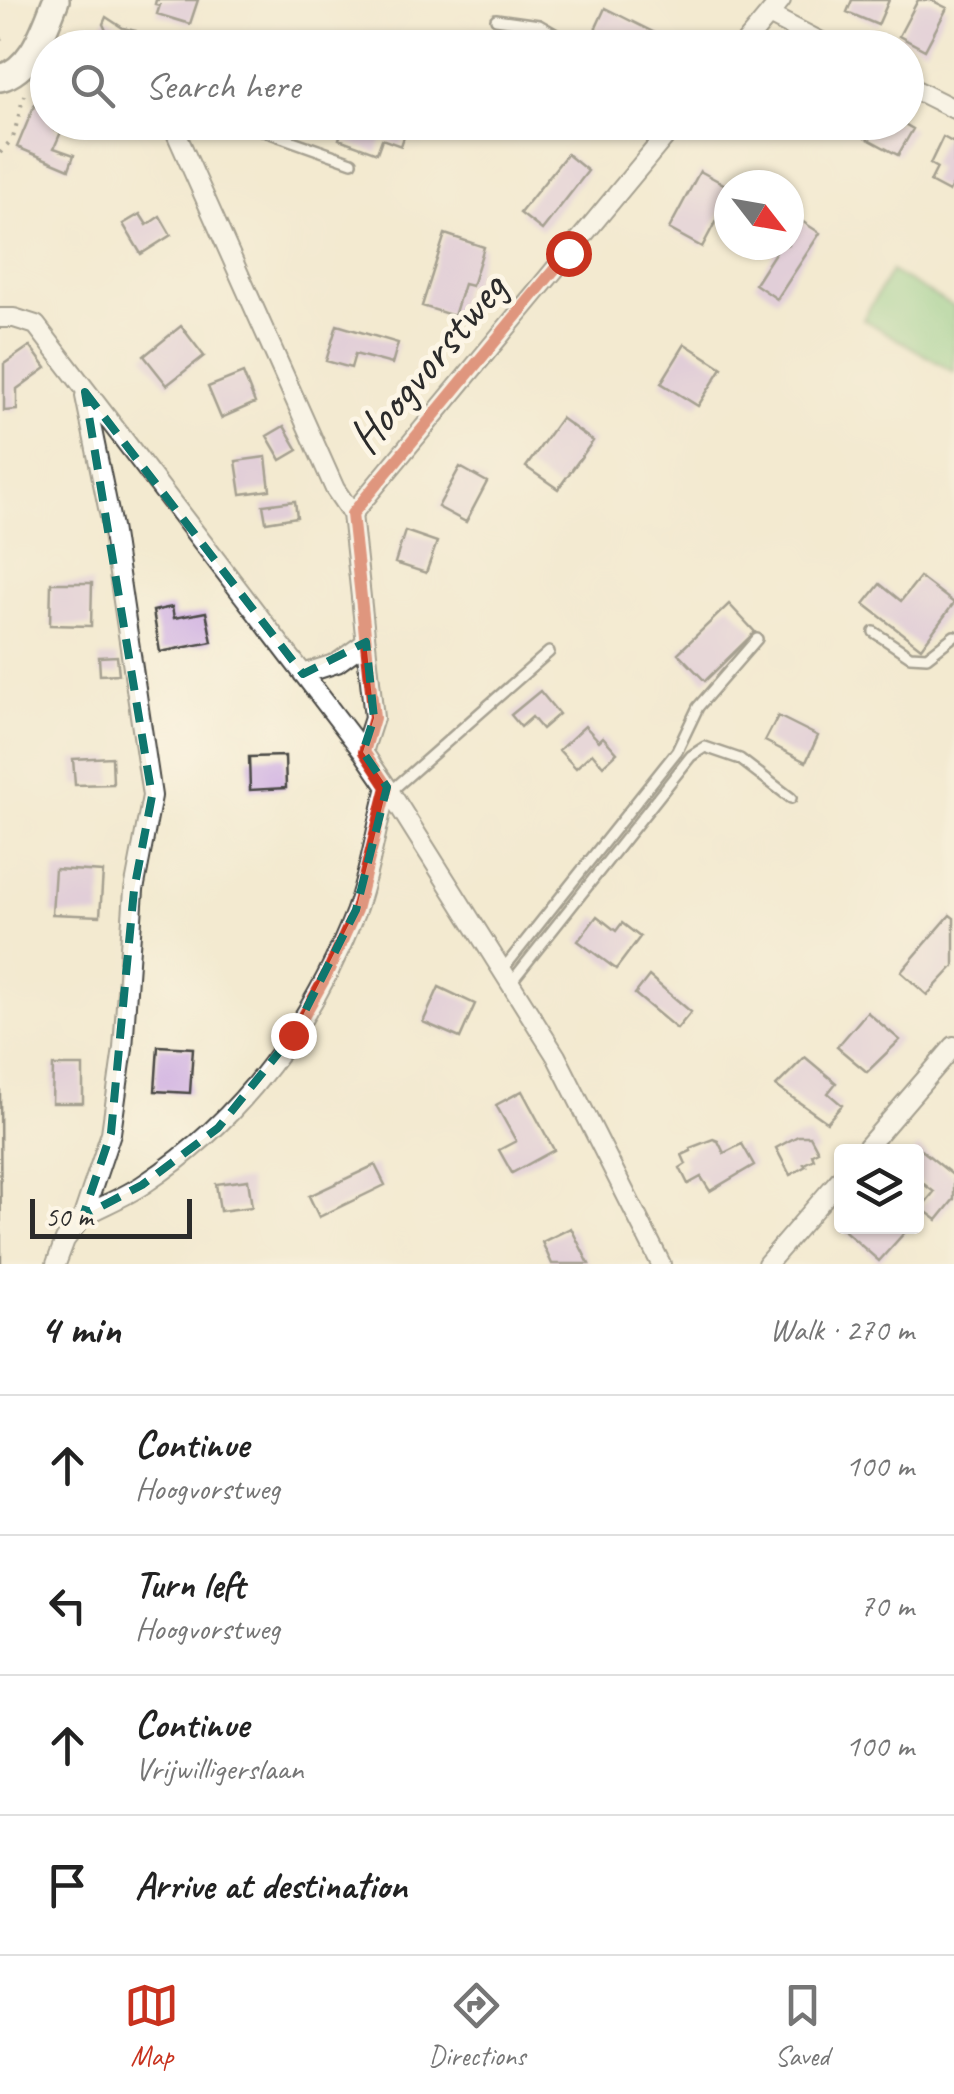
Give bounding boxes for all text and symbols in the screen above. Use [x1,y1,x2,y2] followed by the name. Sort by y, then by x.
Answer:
[30,30,924,140] search box
[65,58,120,113] icon: search
[145,62,300,109] text: Search here
[714,170,804,260] north arrow
[546,231,592,277] route start
[334,258,521,465] street label: Hoogvorstweg
[271,1013,317,1059] route end
[834,1144,924,1234] map controls
[834,1144,924,1234] button: layers
[30,1194,192,1238] scale bar
[45,1199,93,1234] text: 50 m
[40,1303,120,1356] text: 4 min
[770,1309,914,1350] text: Walk · 270 m
[135,1421,249,1468] text: Continue
[40,1438,95,1493] icon: ahead
[845,1445,914,1486] text: 100 m
[135,1468,280,1509] text: Hoogvorstweg
[135,1561,245,1608] text: Turn left
[40,1578,95,1633] icon: left
[860,1585,914,1626] text: 70 m
[135,1608,280,1649] text: Hoogvorstweg
[135,1701,249,1748] text: Continue
[40,1718,95,1773] icon: ahead
[845,1725,914,1766] text: 100 m
[135,1748,304,1789] text: Vrijwilligerslaan
[40,1858,95,1913] icon: arrive
[135,1862,407,1909] text: Arrive at destination
[124,1978,179,2073] tab: Map
[428,1978,526,2073] tab: Directions
[775,1978,830,2073] tab: Saved

